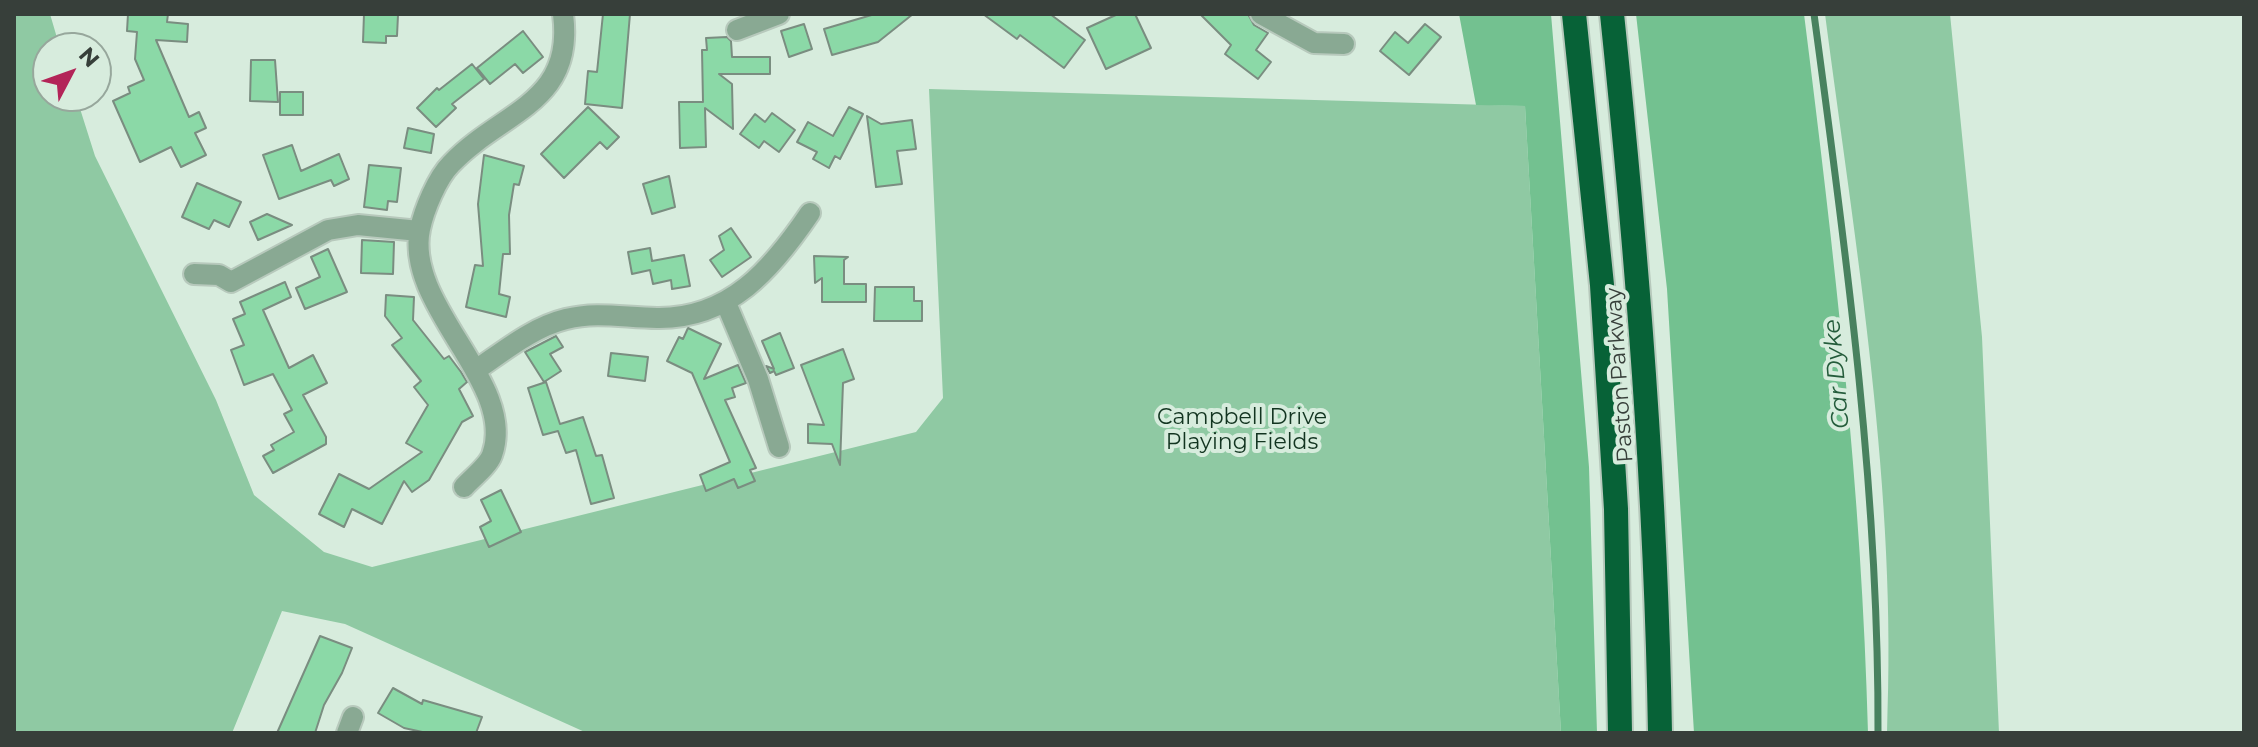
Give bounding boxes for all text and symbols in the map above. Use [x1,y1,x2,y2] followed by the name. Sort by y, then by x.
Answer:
[32,32,112,112] north arrow
[73,42,105,73] text: N
[1601,287,1639,463] street label: Paston Parkway
[1818,318,1856,430] water label: Car Dyke
[1157,405,1327,456] park label: Campbell Drive Playing Fields

